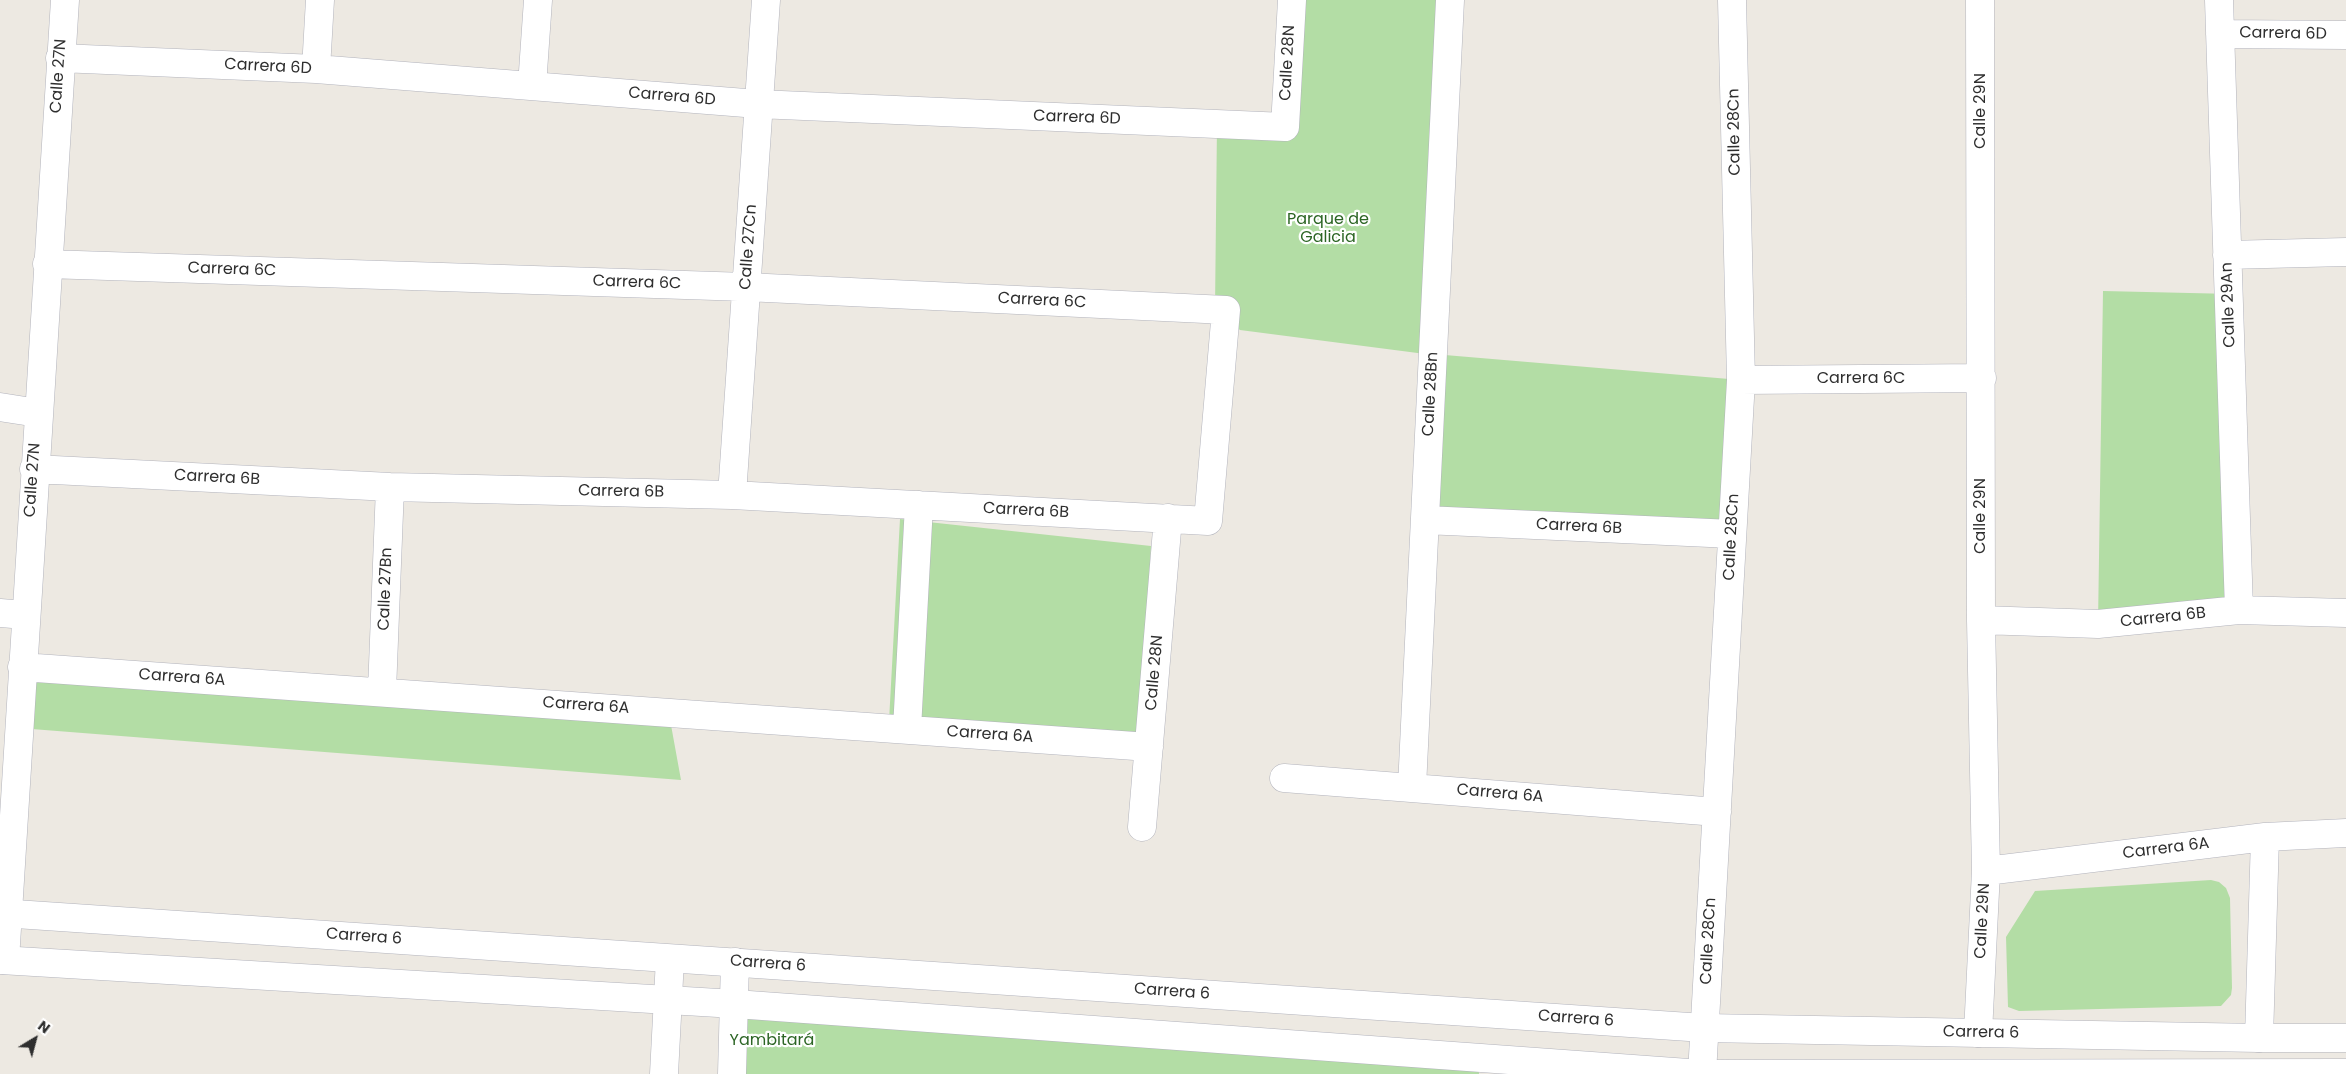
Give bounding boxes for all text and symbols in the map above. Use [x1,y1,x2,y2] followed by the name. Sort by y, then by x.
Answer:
[2239,24,2327,44] street label: Carrera 6D
[1276,25,1300,101] street label: Calle 28N
[47,38,71,114] street label: Calle 27N
[224,55,312,79] street label: Carrera 6D
[1971,73,1991,149] street label: Calle 29N
[628,84,716,110] street label: Carrera 6D
[1725,88,1745,176] street label: Calle 28Cn
[1033,107,1121,129] street label: Carrera 6D
[736,204,762,290] street label: Calle 27Cn
[1287,210,1369,248] park label: Parque de Galicia
[187,259,277,281] street label: Carrera 6C
[2218,262,2240,348] street label: Calle 29An
[592,272,682,294] street label: Carrera 6C
[997,289,1087,313] street label: Carrera 6C
[1419,351,1443,437] street label: Calle 28Bn
[1817,369,1905,389] street label: Carrera 6C
[21,442,45,518] street label: Calle 27N
[174,466,260,490] street label: Carrera 6B
[1971,478,1991,554] street label: Calle 29N
[578,482,664,502] street label: Carrera 6B
[1720,493,1744,581] street label: Calle 28Cn
[983,499,1069,523] street label: Carrera 6B
[1536,515,1622,539] street label: Carrera 6B
[375,547,397,631] street label: Calle 27Bn
[2119,604,2207,632] street label: Carrera 6B
[1142,634,1168,712] street label: Calle 28N
[138,665,226,691] street label: Carrera 6A
[542,693,630,719] street label: Carrera 6A
[946,722,1034,748] street label: Carrera 6A
[1456,781,1544,807] street label: Carrera 6A
[2122,834,2210,864] street label: Carrera 6A
[1971,883,1995,959] street label: Calle 29N
[1697,897,1721,985] street label: Calle 28Cn
[325,925,403,949] street label: Carrera 6
[729,952,807,976] street label: Carrera 6
[1133,980,1211,1004] street label: Carrera 6
[1537,1007,1615,1031] street label: Carrera 6
[10,1014,60,1064] north arrow
[34,1016,54,1038] text: N
[1943,1023,2019,1043] street label: Carrera 6
[730,1031,814,1051] park label: Yambitará

